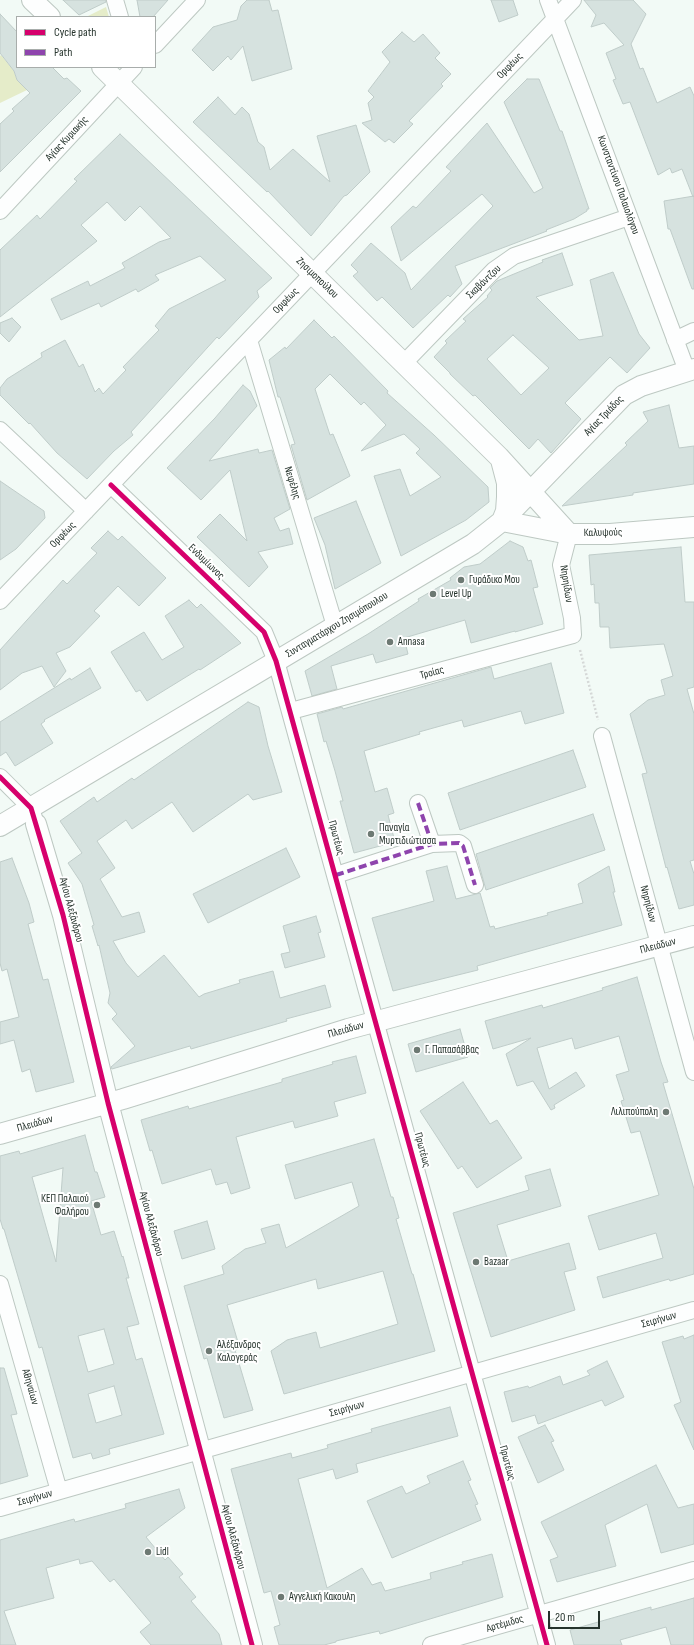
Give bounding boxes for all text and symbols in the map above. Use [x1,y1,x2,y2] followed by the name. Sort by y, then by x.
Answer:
[16,16,156,68] legend
[54,25,96,40] text: Cycle path
[54,45,72,60] text: Path
[494,50,526,82] street label: Ορφέως
[43,114,91,164] street label: Αγίας Κυριακής
[594,134,642,236] street label: Κωνσταντίνου Παλαιολόγου
[293,255,341,301] street label: Ζησιμοπούλου
[464,262,504,302] street label: Σκαβάντζου
[270,285,302,317] street label: Ορφέως
[582,393,626,439] street label: Αγίας Τριάδος
[281,465,303,501] street label: Νεφέλης
[47,519,79,551] street label: Ορφέως
[584,526,622,540] street label: Καλυψούς
[185,542,227,582] street label: Ενδυμίωνος
[557,564,575,604] street label: Νηρηίδων
[469,573,520,587] place label: Γυράδικο Μου
[456,575,466,585] marker: Γυράδικο Μου
[441,587,472,601] place label: Level Up
[283,589,391,661] street label: Συνταγματάρχου Ζησιμόπουλου
[428,589,438,599] marker: Level Up
[398,635,425,649] place label: Annasa
[385,637,395,647] marker: Annasa
[419,663,445,683] street label: Τροίας
[325,819,347,857] street label: Πρωτέως
[379,821,436,847] place label: Παναγία Μυρτιδιώτισσα
[366,829,376,839] marker: Παναγία Μυρτιδιώτισσα
[56,876,86,944] street label: Αγίου Αλεξάνδρου
[637,884,659,924] street label: Νηρηίδων
[639,935,677,957] street label: Πλειάδων
[327,1019,365,1041] street label: Πλειάδων
[425,1043,479,1057] place label: Γ. Παπασάββας
[412,1045,422,1055] marker: Γ. Παπασάββας
[611,1105,658,1119] place label: Λιλιπούπολη
[661,1107,671,1117] marker: Λιλιπούπολη
[16,1113,54,1135] street label: Πλειάδων
[411,1131,433,1169] street label: Πρωτέως
[136,1190,166,1258] street label: Αγίου Αλεξάνδρου
[41,1192,89,1218] place label: ΚΕΠ Παλαιού Φαλήρου
[92,1200,102,1210] marker: ΚΕΠ Παλαιού Φαλήρου
[484,1255,509,1269] place label: Bazaar
[471,1257,481,1267] marker: Bazaar
[640,1309,678,1331] street label: Σειρήνων
[217,1338,261,1364] place label: Αλέξανδρος Καλογεράς
[204,1346,214,1356] marker: Αλέξανδρος Καλογεράς
[19,1367,41,1407] street label: Αθηναίων
[328,1398,366,1420] street label: Σειρήνων
[496,1444,518,1482] street label: Πρωτέως
[16,1487,54,1509] street label: Σειρήνων
[218,1503,248,1571] street label: Αγίου Αλεξάνδρου
[156,1545,169,1559] place label: Lidl
[143,1547,153,1557] marker: Lidl
[289,1590,355,1604] place label: Αγγελική Κακουλη
[276,1592,286,1602] marker: Αγγελική Κακουλη
[550,1603,602,1629] scale bar
[555,1610,575,1625] text: 20 m
[485,1612,525,1636] street label: Αρτέμιδος

